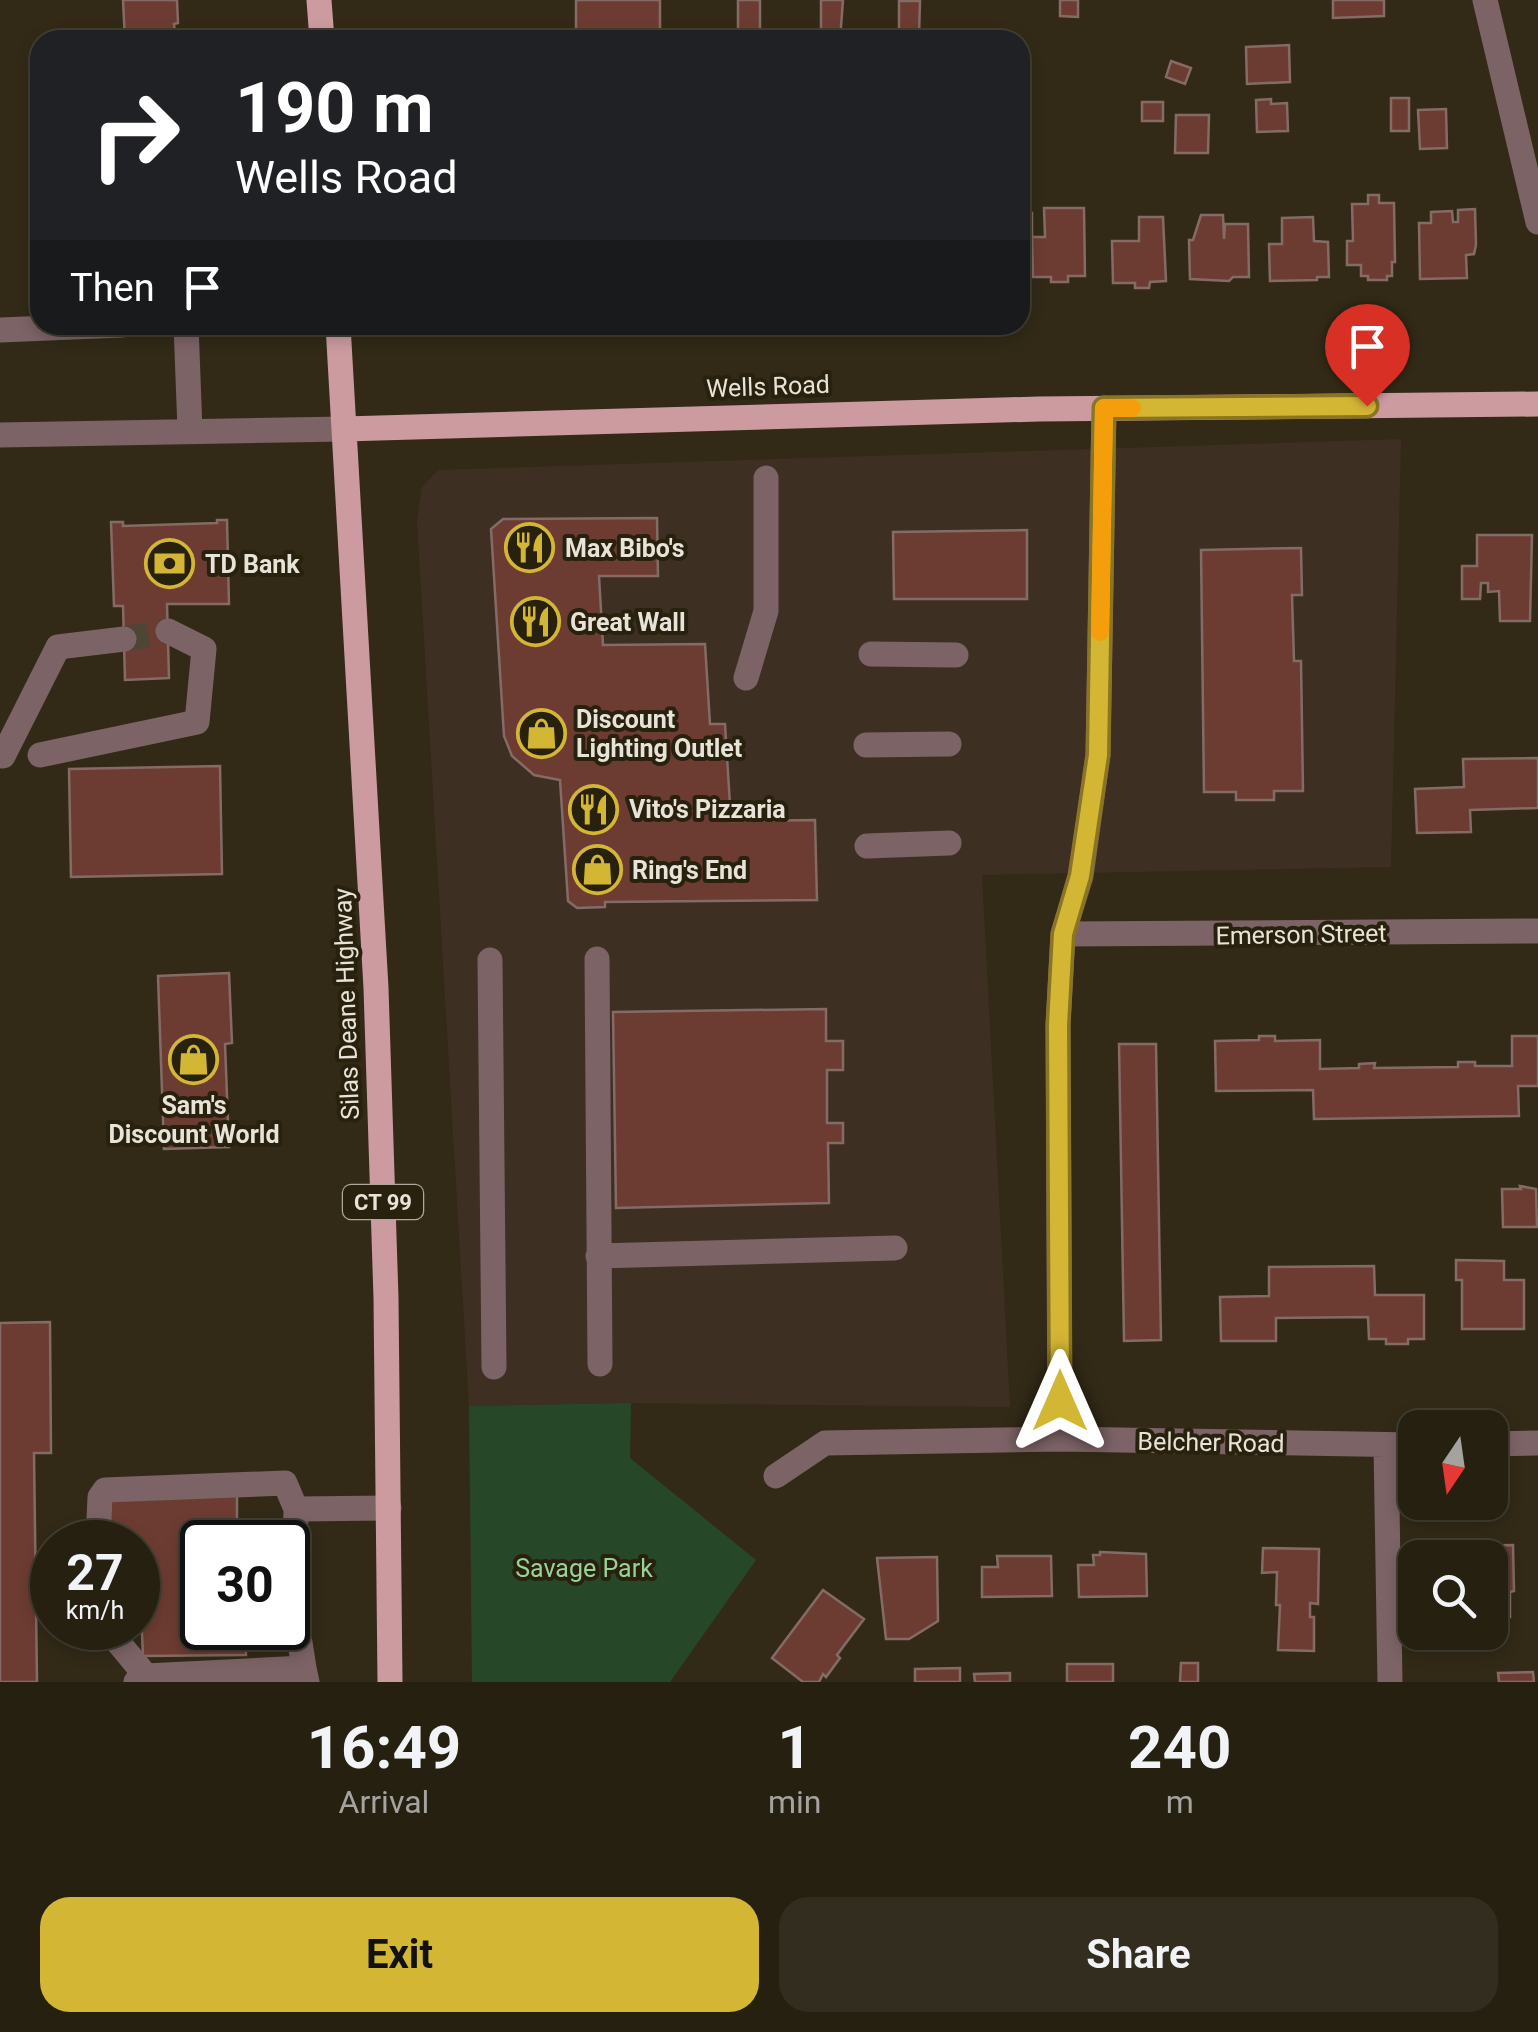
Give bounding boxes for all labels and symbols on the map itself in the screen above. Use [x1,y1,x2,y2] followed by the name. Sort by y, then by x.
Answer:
[1325,304,1410,407] pin
[706,370,830,403] street label: Wells Road
[504,522,556,574] restaurant icon: Max Bibo's
[565,534,684,563] place label: Max Bibo's
[144,538,196,590] bank icon: TD Bank
[205,550,300,579] place label: TD Bank
[509,596,561,648] restaurant icon: Great Wall
[570,608,686,637] place label: Great Wall
[576,705,742,763] place label: Discount Lighting Outlet
[515,707,567,759] shop icon: Discount Lighting Outlet
[568,783,620,835] restaurant icon: Vito's Pizzaria
[629,795,786,824] place label: Vito's Pizzaria
[571,844,623,896] shop icon: Ring's End
[632,856,747,885] place label: Ring's End
[328,887,365,1120] street label: Silas Deane Highway
[1215,919,1387,950] street label: Emerson Street
[168,1033,220,1085] shop icon: Sam's Discount World
[109,1091,279,1149] place label: Sam's Discount World
[343,1185,423,1219] road number: CT 99
[1008,1349,1112,1453] position arrow
[1398,1410,1508,1520] north arrow
[1137,1427,1285,1458] street label: Belcher Road
[180,1520,310,1650] speed limit sign: 30
[515,1554,653,1583] park label: Savage Park

